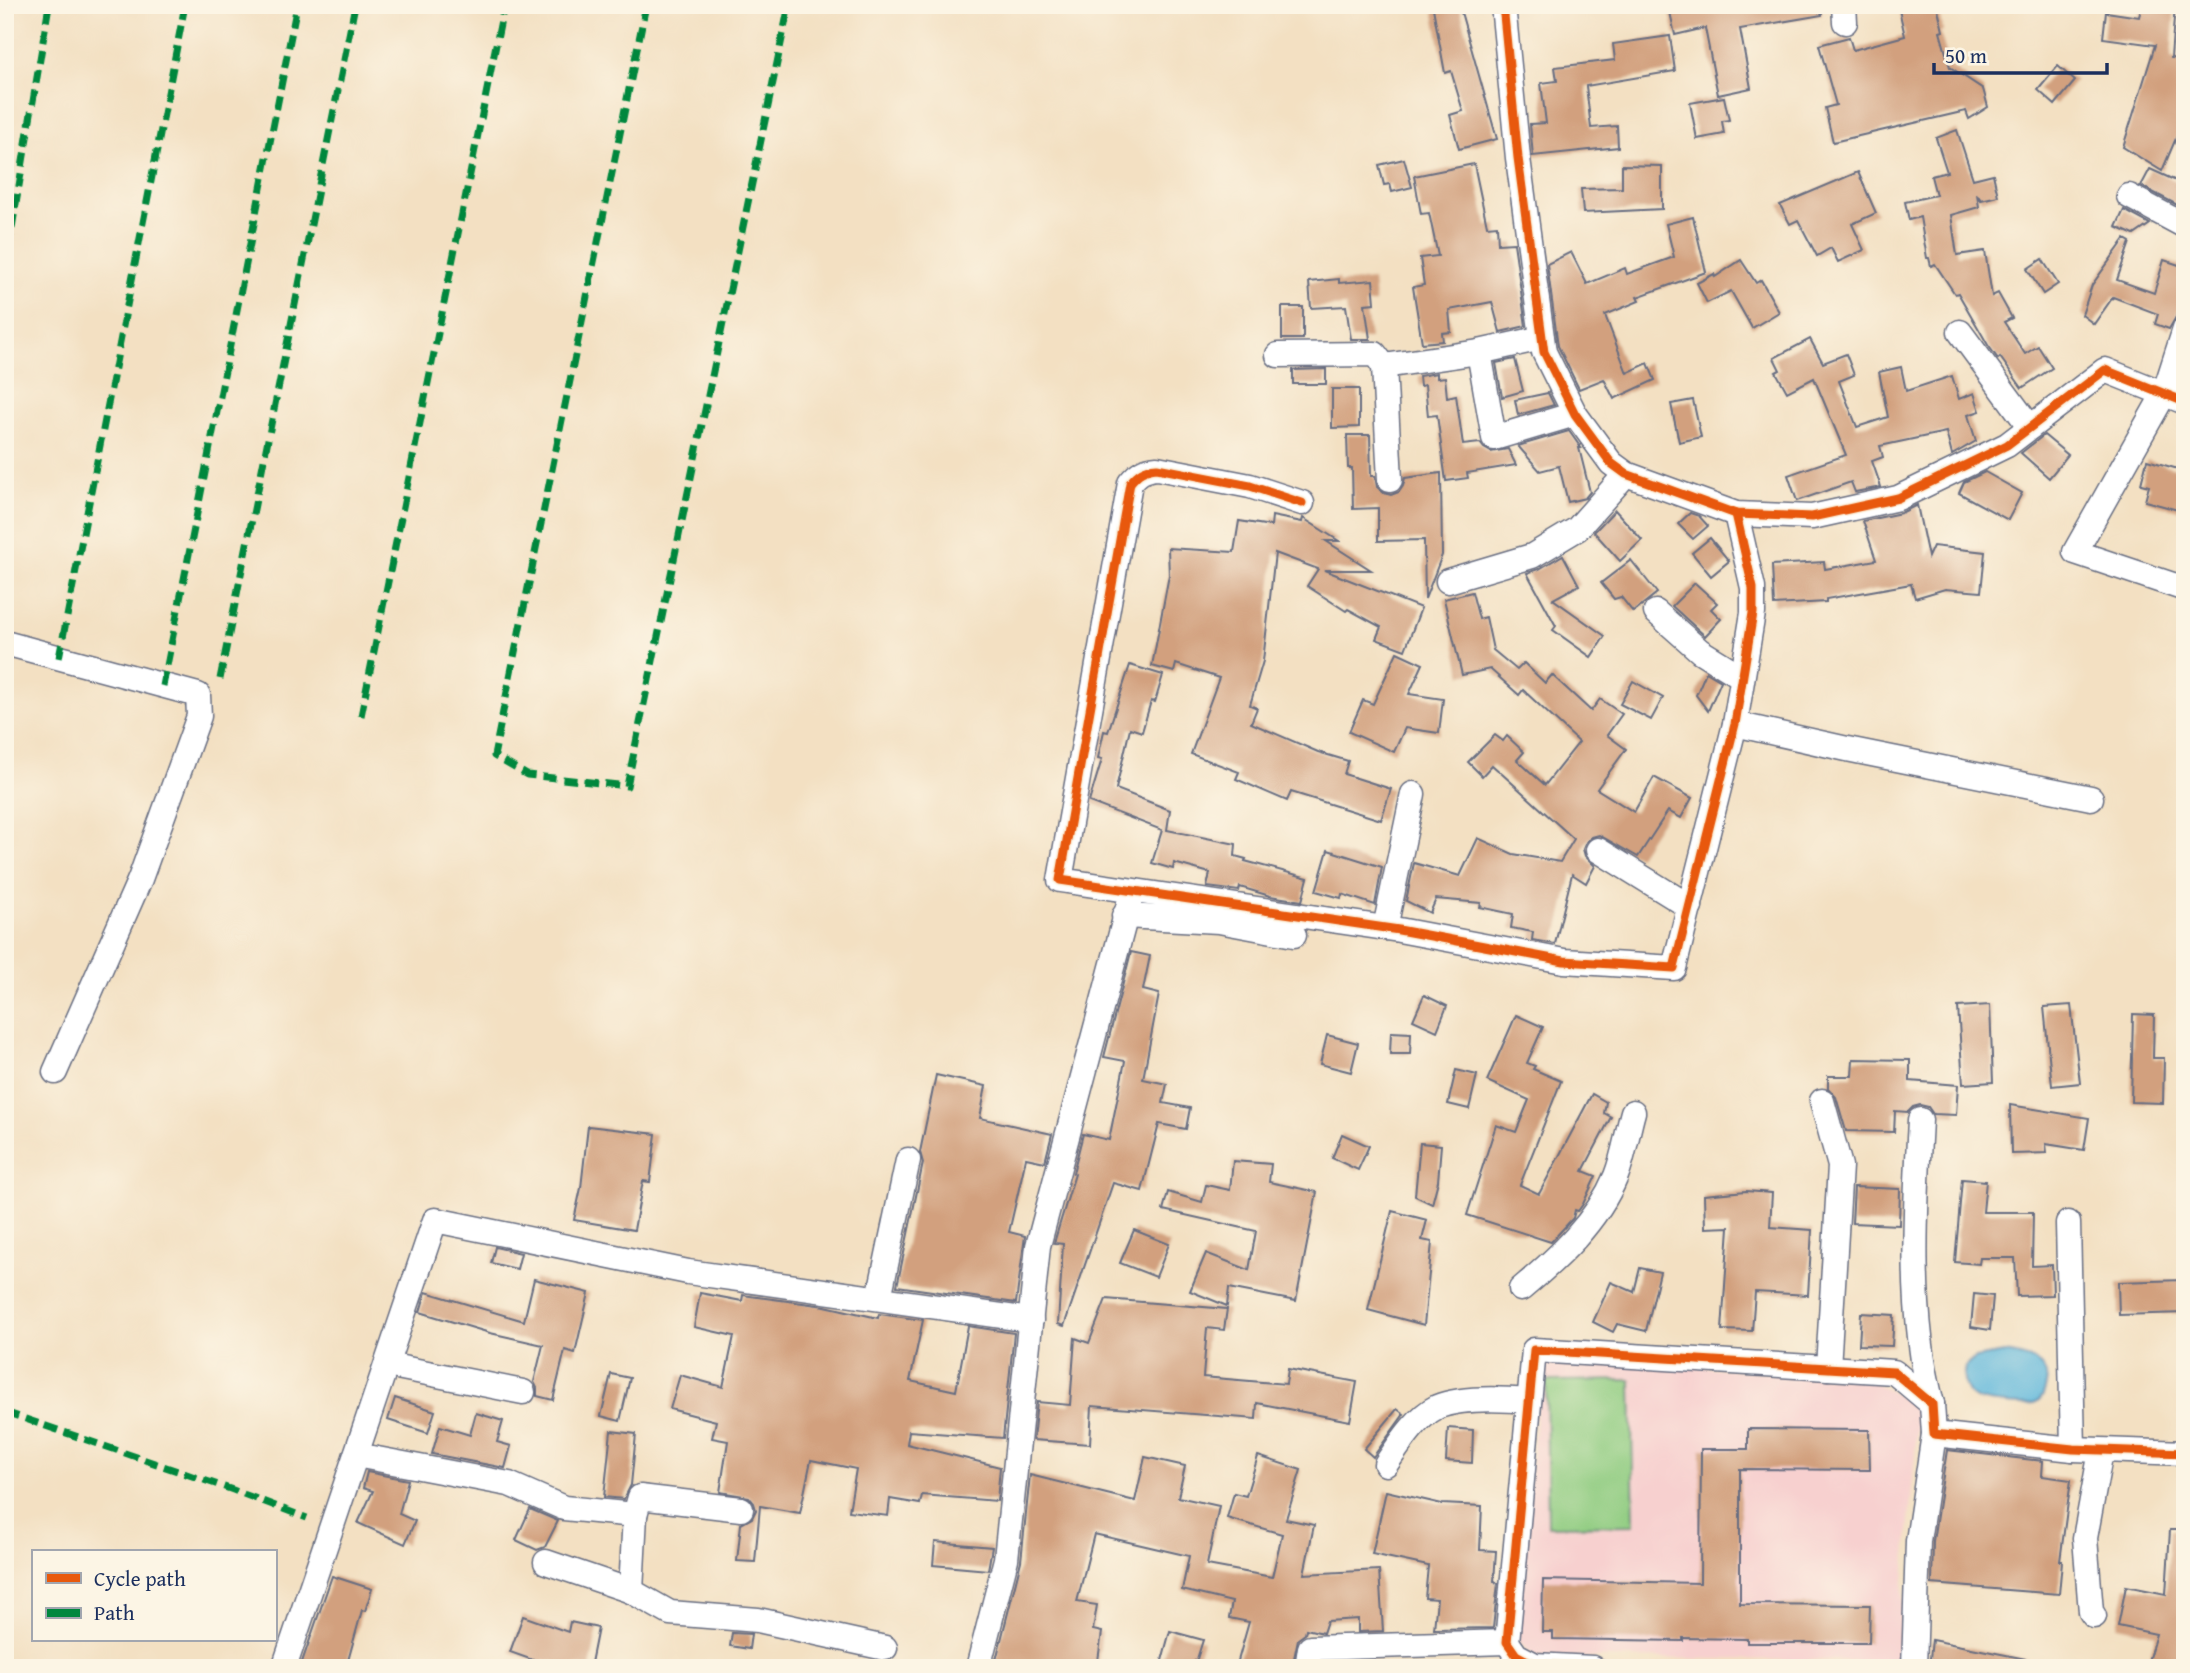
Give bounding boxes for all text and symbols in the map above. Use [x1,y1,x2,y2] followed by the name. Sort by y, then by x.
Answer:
[1934,32,2108,76] scale bar
[1945,40,1987,71] text: 50 m
[32,1550,276,1642] legend
[94,1563,186,1594] text: Cycle path
[94,1597,135,1628] text: Path

